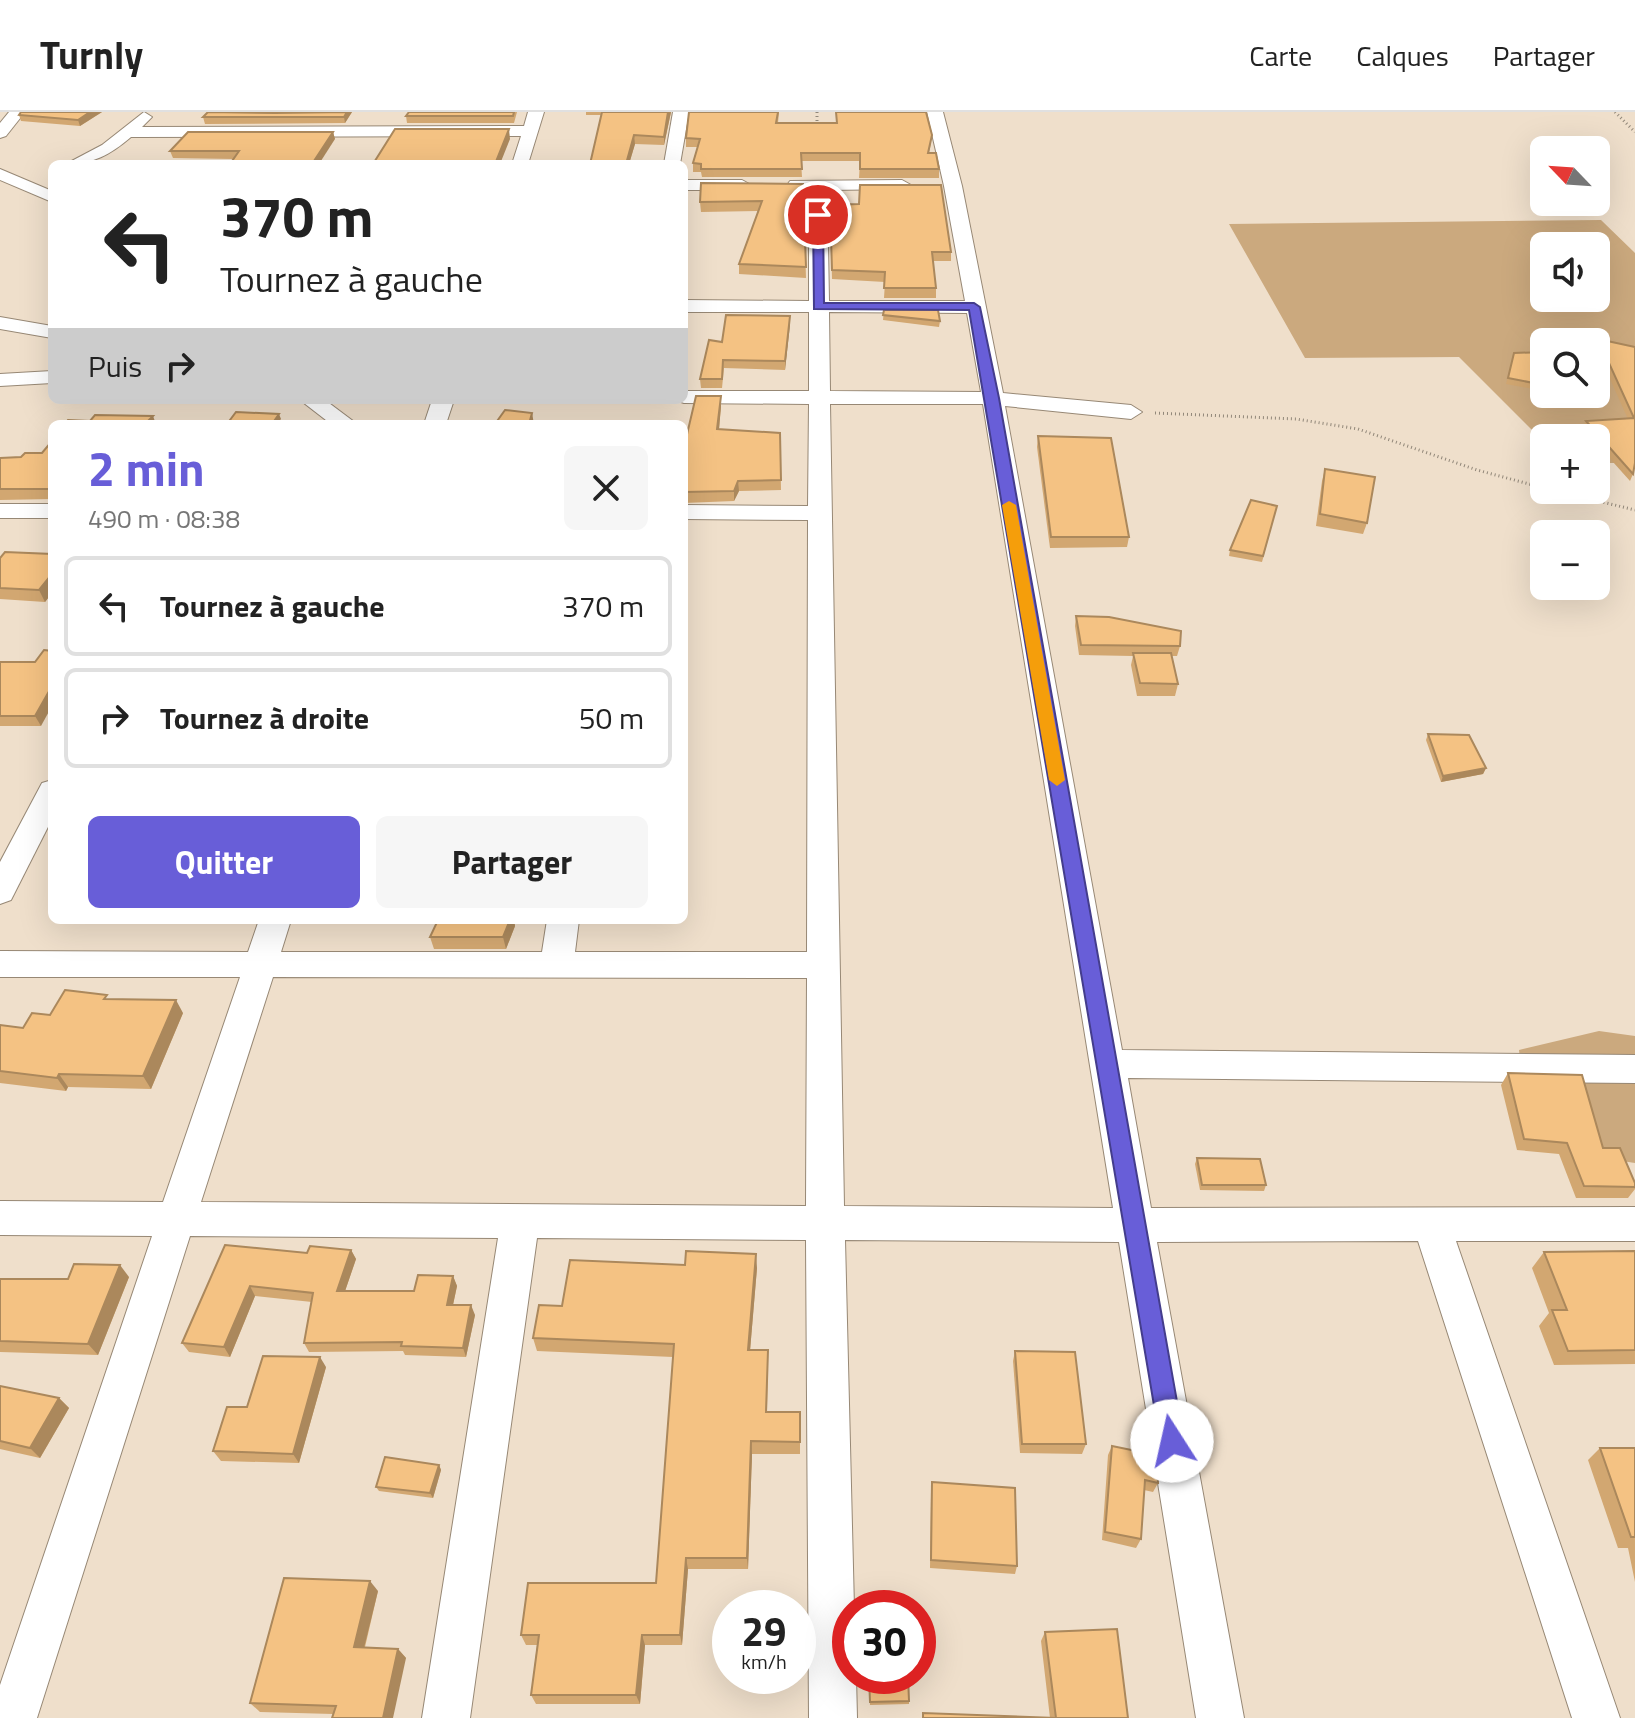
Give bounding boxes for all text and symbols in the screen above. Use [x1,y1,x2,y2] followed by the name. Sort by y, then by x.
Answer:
[40,26,143,84] text: Turnly
[1249,34,1312,77] text: Carte
[1356,34,1449,77] text: Calques
[1493,34,1595,77] text: Partager
[1530,136,1610,216] north arrow
[1530,136,1610,600] map controls
[220,174,373,259] text: 370 m
[784,181,852,249] pin
[88,192,192,296] icon: left
[796,193,840,237] icon: arrive
[1530,232,1610,312] button: sound
[220,251,483,306] text: Tournez à gauche
[1530,328,1610,408] button: search
[88,343,142,389] text: Puis
[158,344,202,388] icon: right
[1530,424,1610,504] button: +
[88,432,205,505] text: 2 min
[564,446,648,530] button: close
[88,499,240,538] text: 490 m · 08:38
[1530,520,1610,600] button: −
[160,583,385,629] text: Tournez à gauche
[562,583,644,629] text: 370 m
[92,584,136,628] icon: left
[160,695,369,741] text: Tournez à droite
[579,695,644,741] text: 50 m
[92,696,136,740] icon: right
[88,816,360,908] button: Quitter
[376,816,648,908] button: Partager
[1130,1399,1214,1483] position arrow
[832,1590,936,1694] speed limit sign: 30
[742,1601,786,1662] text: 29
[741,1646,787,1677] text: km/h

